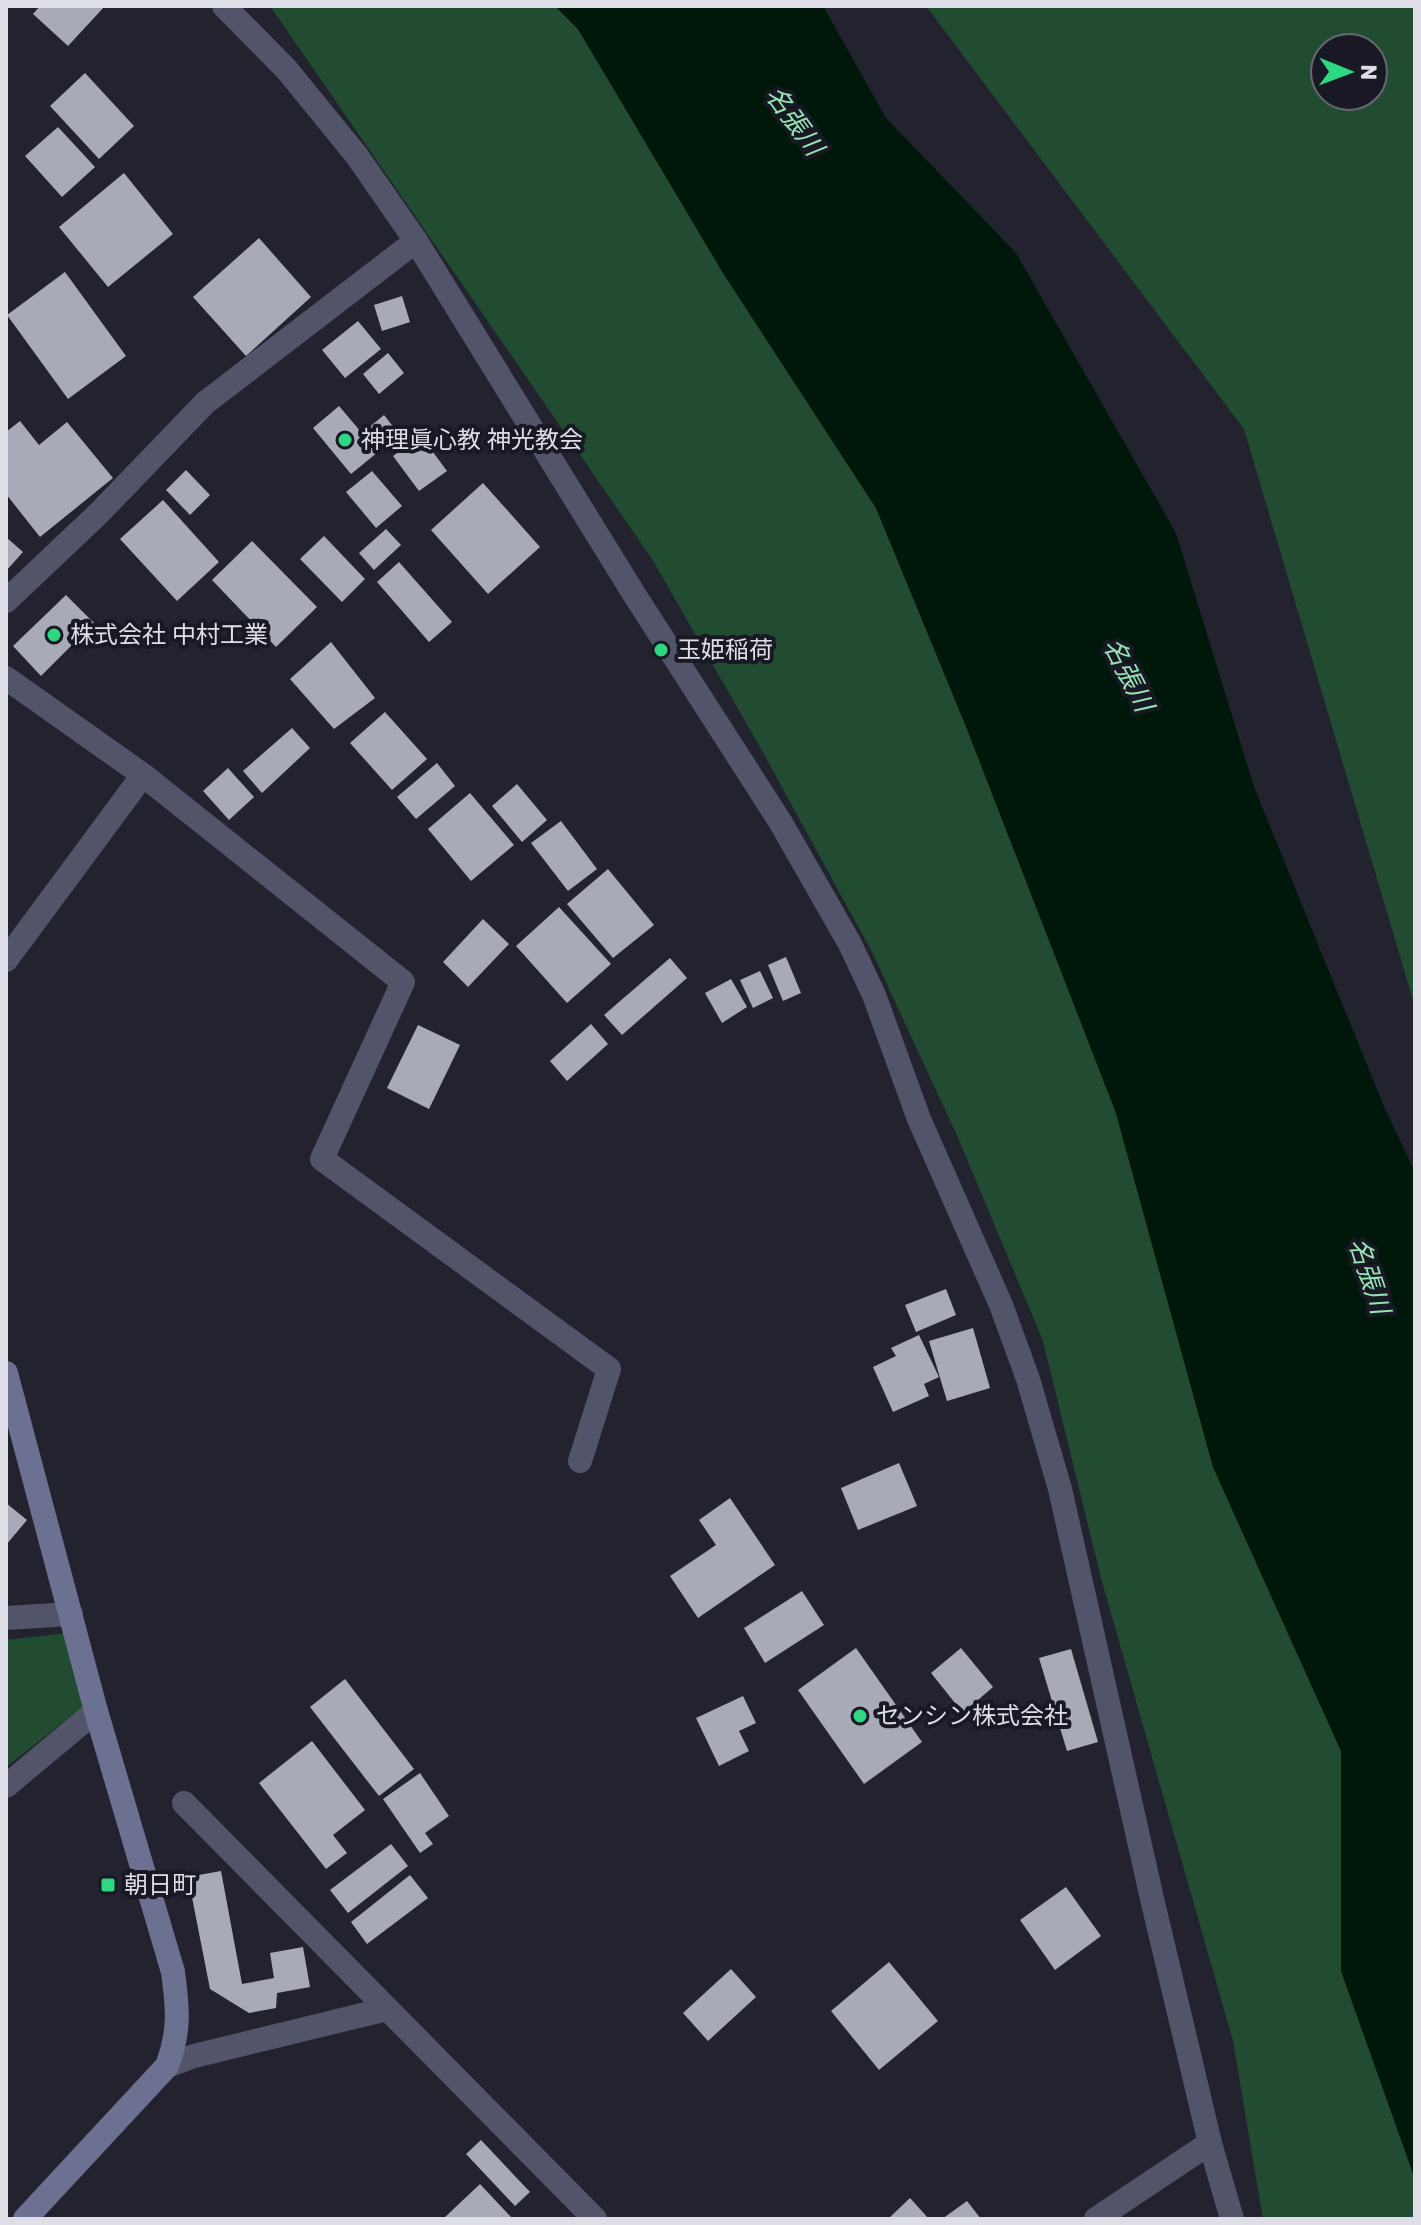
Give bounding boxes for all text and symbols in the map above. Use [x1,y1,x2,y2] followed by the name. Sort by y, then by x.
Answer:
[1309,32,1389,112] north arrow
[1355,64,1382,80] text: N
[759,80,831,164] water label: 名張川
[361,426,583,454] place label: 神理眞心教 神光教会
[336,431,354,449] marker: 神理眞心教 神光教会
[70,621,268,649] place label: 株式会社 中村工業
[45,626,63,644] marker: 株式会社 中村工業
[1096,633,1161,719] water label: 名張川
[677,636,773,664] place label: 玉姫稲荷
[652,641,670,659] marker: 玉姫稲荷
[1342,1234,1397,1321] water label: 名張川
[876,1702,1068,1730] place label: センシン株式会社
[851,1707,869,1725] marker: センシン株式会社
[124,1871,196,1899] place label: 朝日町
[99,1876,117,1894] marker: 朝日町

